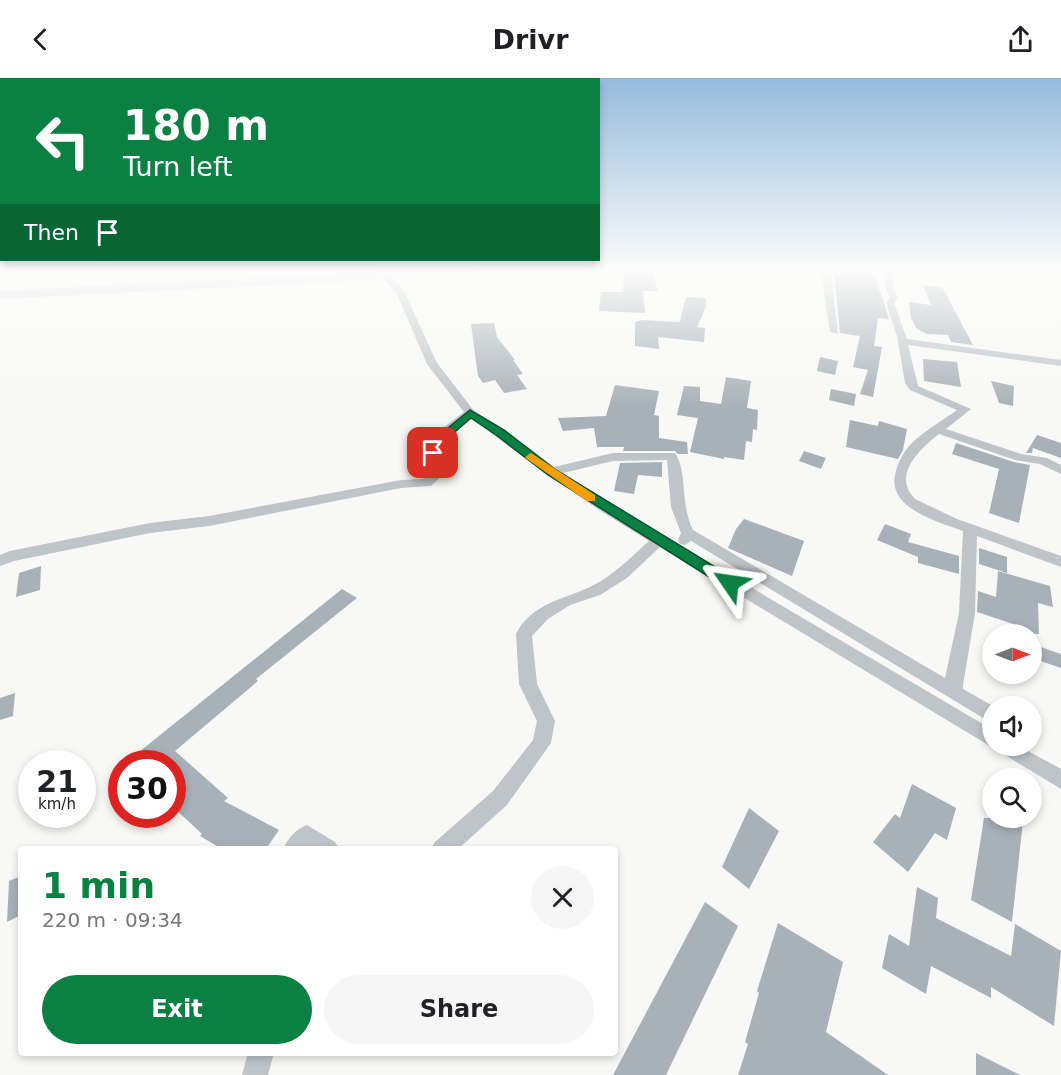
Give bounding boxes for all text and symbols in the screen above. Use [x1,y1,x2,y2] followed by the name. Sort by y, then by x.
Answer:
[24,23,57,56] icon: back
[1004,23,1037,56] icon: share
[493,24,568,55] text: Drivr
[123,101,269,150] text: 180 m
[24,102,102,180] icon: left
[123,151,233,182] text: Turn left
[91,216,124,249] icon: arrive
[24,220,79,245] text: Then
[407,427,458,478] pin
[416,436,449,469] icon: arrive
[698,551,762,615] position arrow
[982,624,1042,684] north arrow
[982,624,1042,828] map controls
[982,696,1042,756] button: sound
[108,750,186,828] speed limit sign: 30
[36,764,78,799] text: 21
[982,768,1042,828] button: search
[38,795,76,813] text: km/h
[42,865,155,906] text: 1 min
[531,866,594,929] button: close
[42,908,183,932] text: 220 m · 09:34
[42,975,312,1044] button: Exit
[324,975,594,1044] button: Share

